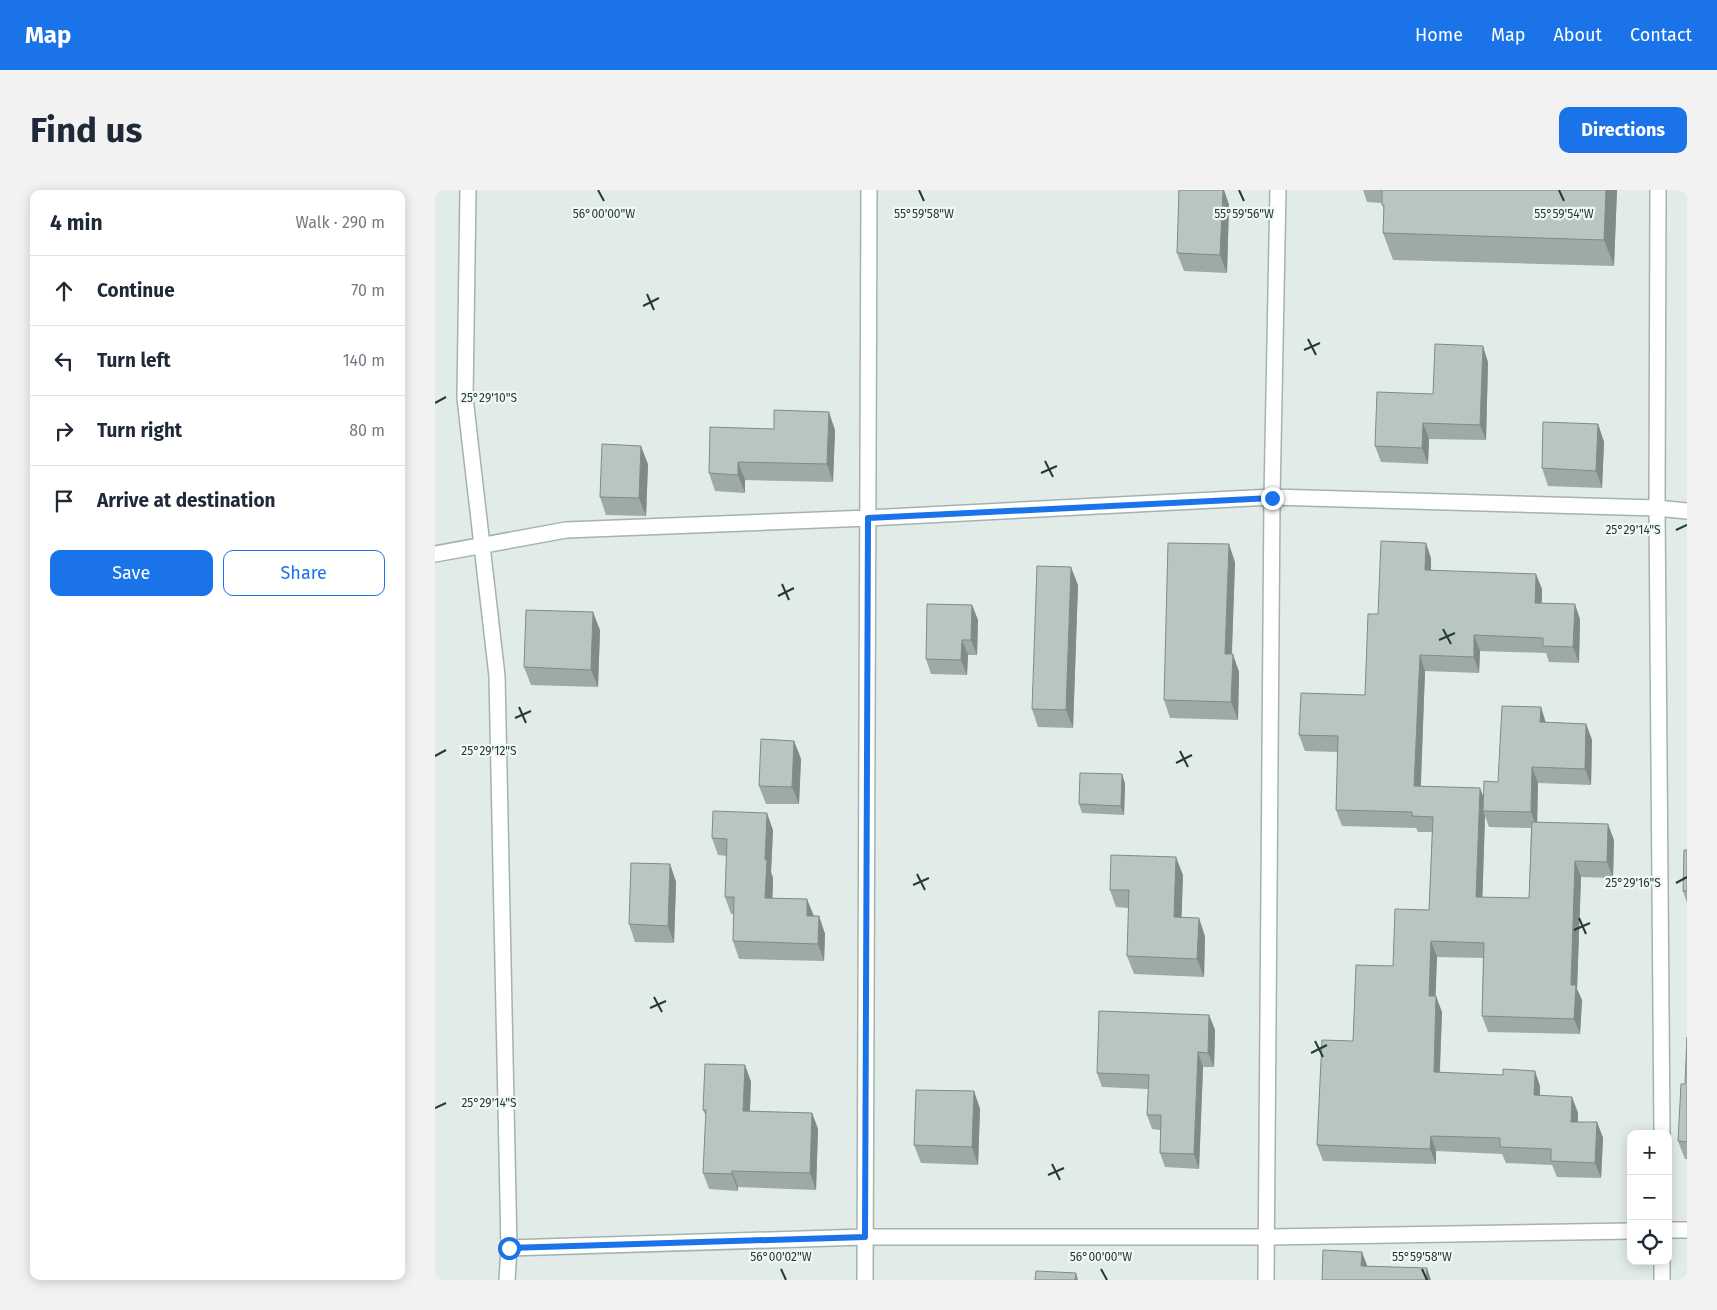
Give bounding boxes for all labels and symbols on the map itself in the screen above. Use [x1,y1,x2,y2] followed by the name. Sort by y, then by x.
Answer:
[573,207,635,221] text: 56°00'00"W
[894,207,954,221] text: 55°59'58"W
[1214,207,1274,221] text: 55°59'56"W
[1534,207,1594,221] text: 55°59'54"W
[461,391,517,405] text: 25°29'10"S
[1261,487,1284,510] route end
[1605,523,1661,537] text: 25°29'14"S
[461,744,517,758] text: 25°29'12"S
[1605,876,1661,890] text: 25°29'16"S
[461,1096,517,1110] text: 25°29'14"S
[498,1237,521,1260] route start
[750,1250,812,1264] text: 56°00'02"W
[1070,1250,1132,1264] text: 56°00'00"W
[1392,1250,1452,1264] text: 55°59'58"W

